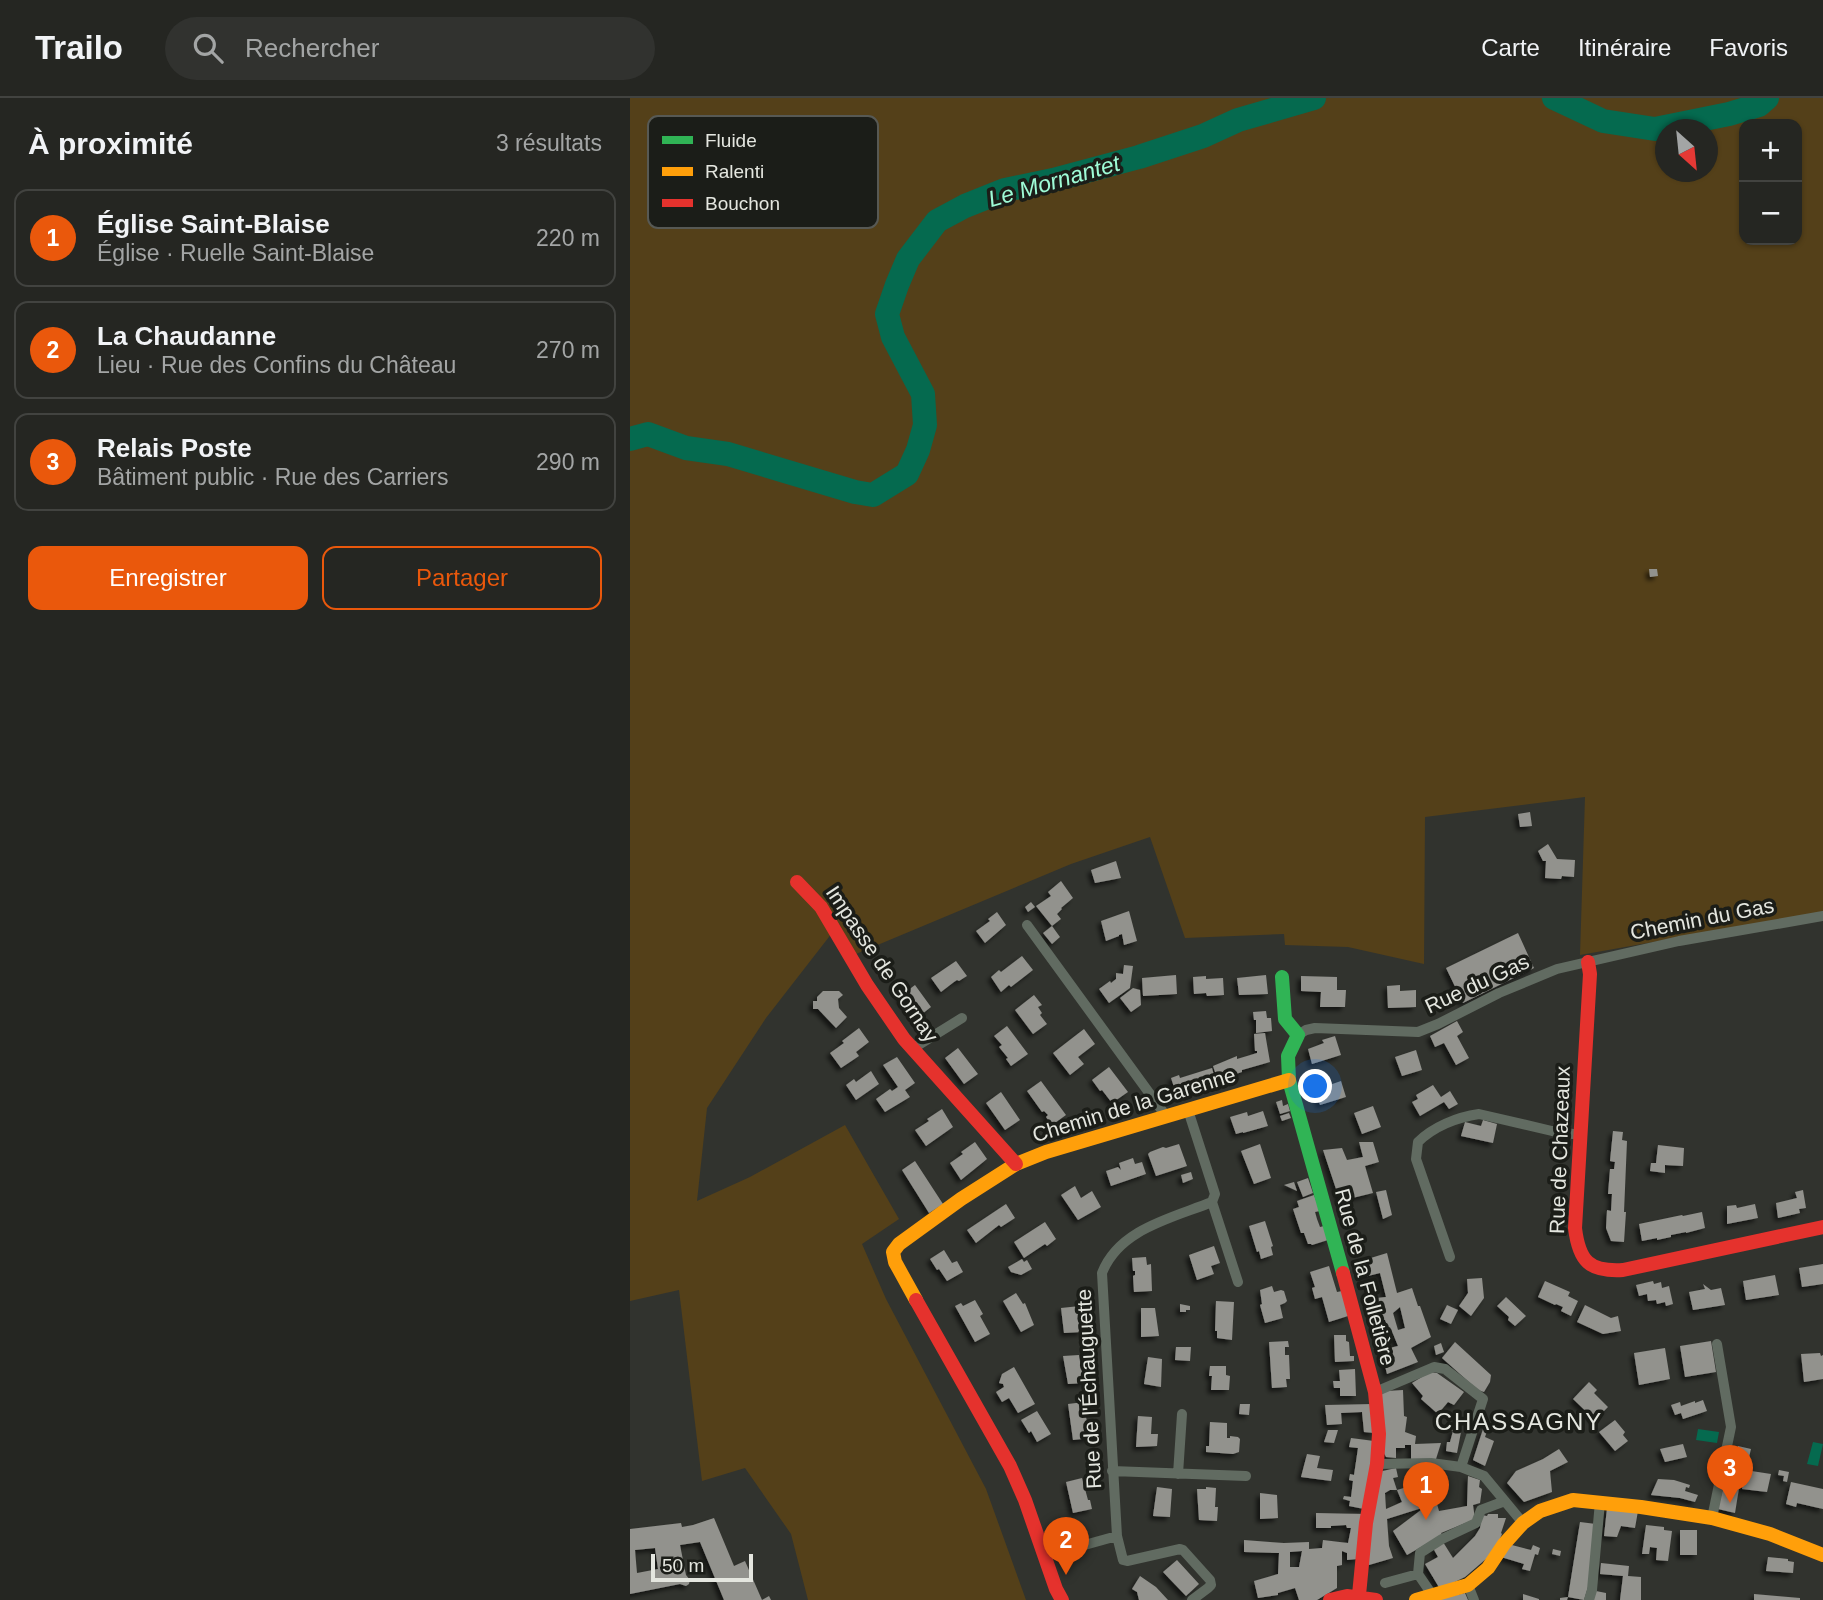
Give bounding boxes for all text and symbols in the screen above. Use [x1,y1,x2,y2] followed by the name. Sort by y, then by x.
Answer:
[165,17,655,80] search box
[35,29,123,66] text: Trailo
[189,29,227,67] icon: search
[245,33,379,63] text: Rechercher
[1481,34,1540,61] text: Carte
[1578,34,1671,61] text: Itinéraire
[1709,34,1788,61] text: Favoris
[648,116,878,228] legend
[1655,119,1718,182] north arrow
[1739,119,1802,245] map controls
[1739,119,1802,182] button: +
[28,127,193,160] text: À proximité
[496,130,602,156] text: 3 résultats
[705,130,757,151] text: Fluide
[985,149,1124,212] water label: Le Mornantet
[705,161,764,182] text: Ralenti
[1739,182,1802,245] button: −
[705,193,780,214] text: Bouchon
[97,209,330,239] text: Église Saint-Blaise
[47,225,59,251] text: 1
[536,225,600,251] text: 220 m
[97,240,374,266] text: Église · Ruelle Saint-Blaise
[97,321,276,351] text: La Chaudanne
[47,337,59,363] text: 2
[536,337,600,363] text: 270 m
[97,352,456,378] text: Lieu · Rue des Confins du Château
[97,433,252,463] text: Relais Poste
[47,449,59,475] text: 3
[536,449,600,475] text: 290 m
[97,464,449,490] text: Bâtiment public · Rue des Carriers
[28,546,308,610] button: Enregistrer
[322,546,602,610] button: Partager
[822,881,943,1047] street label: Impasse de Gornay
[1628,893,1776,944] street label: Chemin du Gas
[1421,949,1532,1018] street label: Rue du Gas
[1029,1063,1238,1146] street label: Chemin de la Garenne
[1545,1065,1574,1234] street label: Rue de Chazeaux
[1298,1069,1332,1103] your location
[1331,1186,1400,1368] street label: Rue de la Folletière
[1072,1288,1105,1490] street label: Rue de l'Échauguette
[1435,1408,1603,1435] district label: CHASSAGNY
[1707,1445,1753,1503] pin: 3
[1403,1462,1449,1520] pin: 1
[1043,1517,1089,1575] pin: 2
[651,1551,752,1583] scale bar
[662,1555,704,1576] text: 50 m

